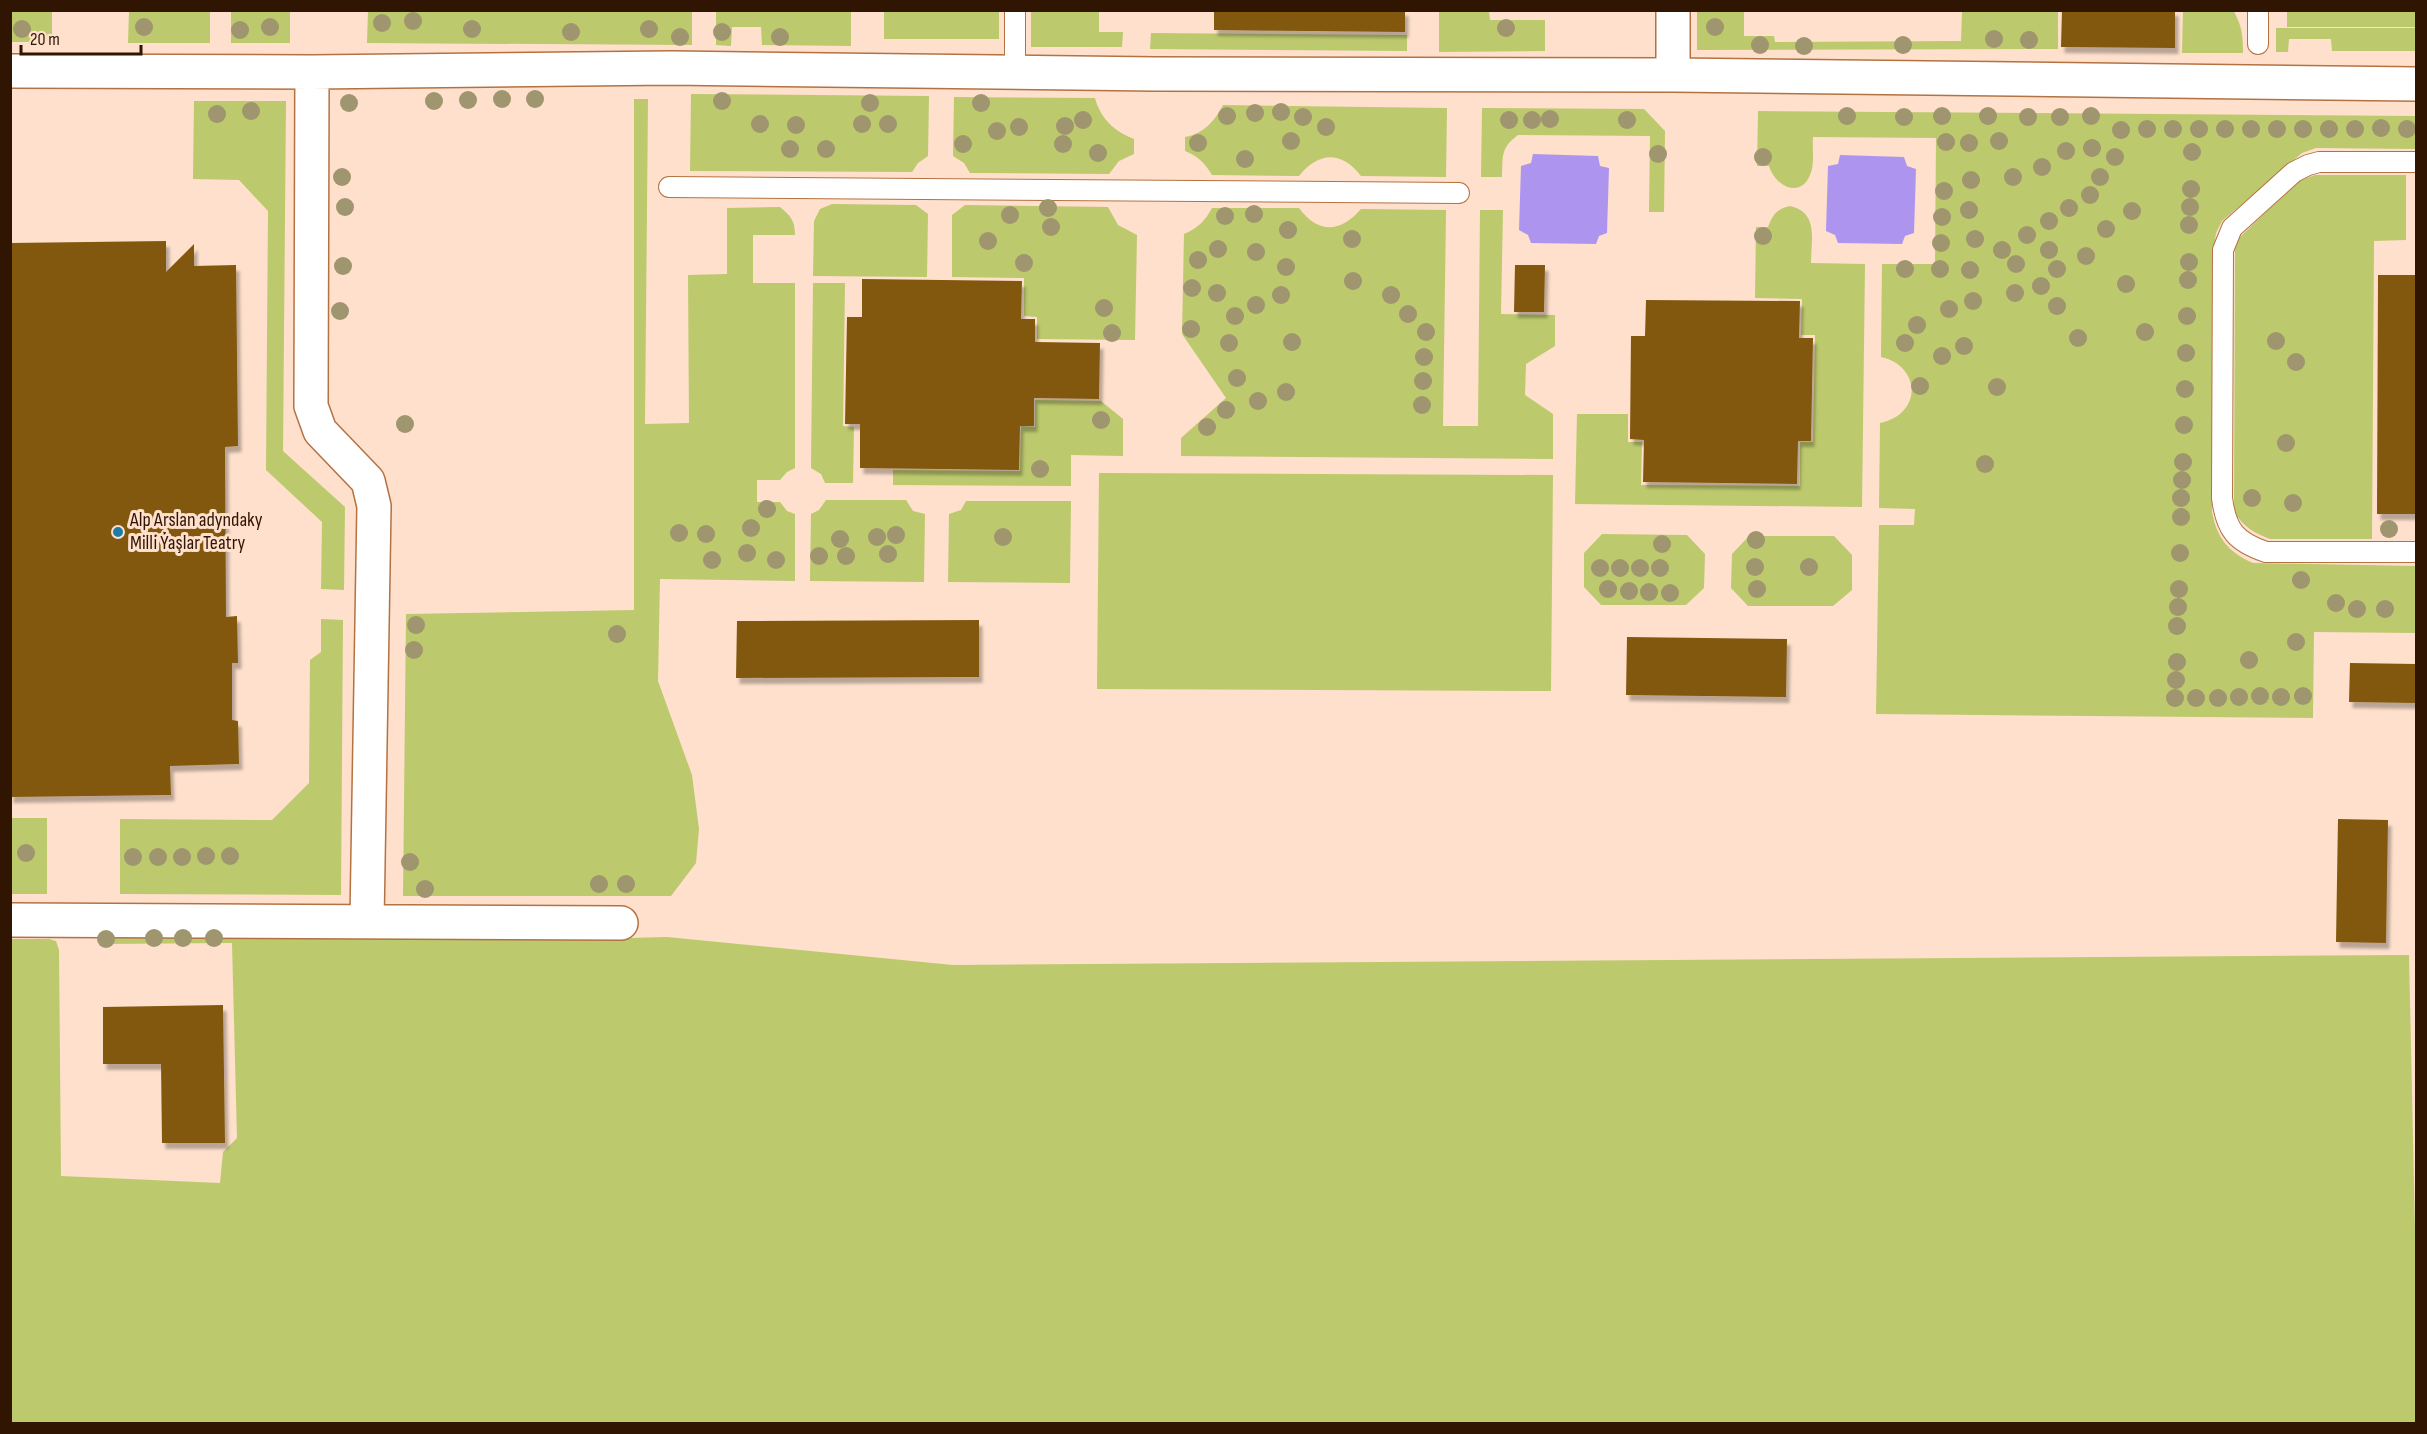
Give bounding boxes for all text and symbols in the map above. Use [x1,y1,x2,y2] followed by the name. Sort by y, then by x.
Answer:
[21,18,141,56] scale bar
[30,29,60,50] text: 20 m
[129,508,263,555] place label: Alp Arslan adyndaky Milli Ýaşlar Teatry
[111,525,125,539] marker: Alp Arslan adyndaky Milli Ýaşlar Teatry

